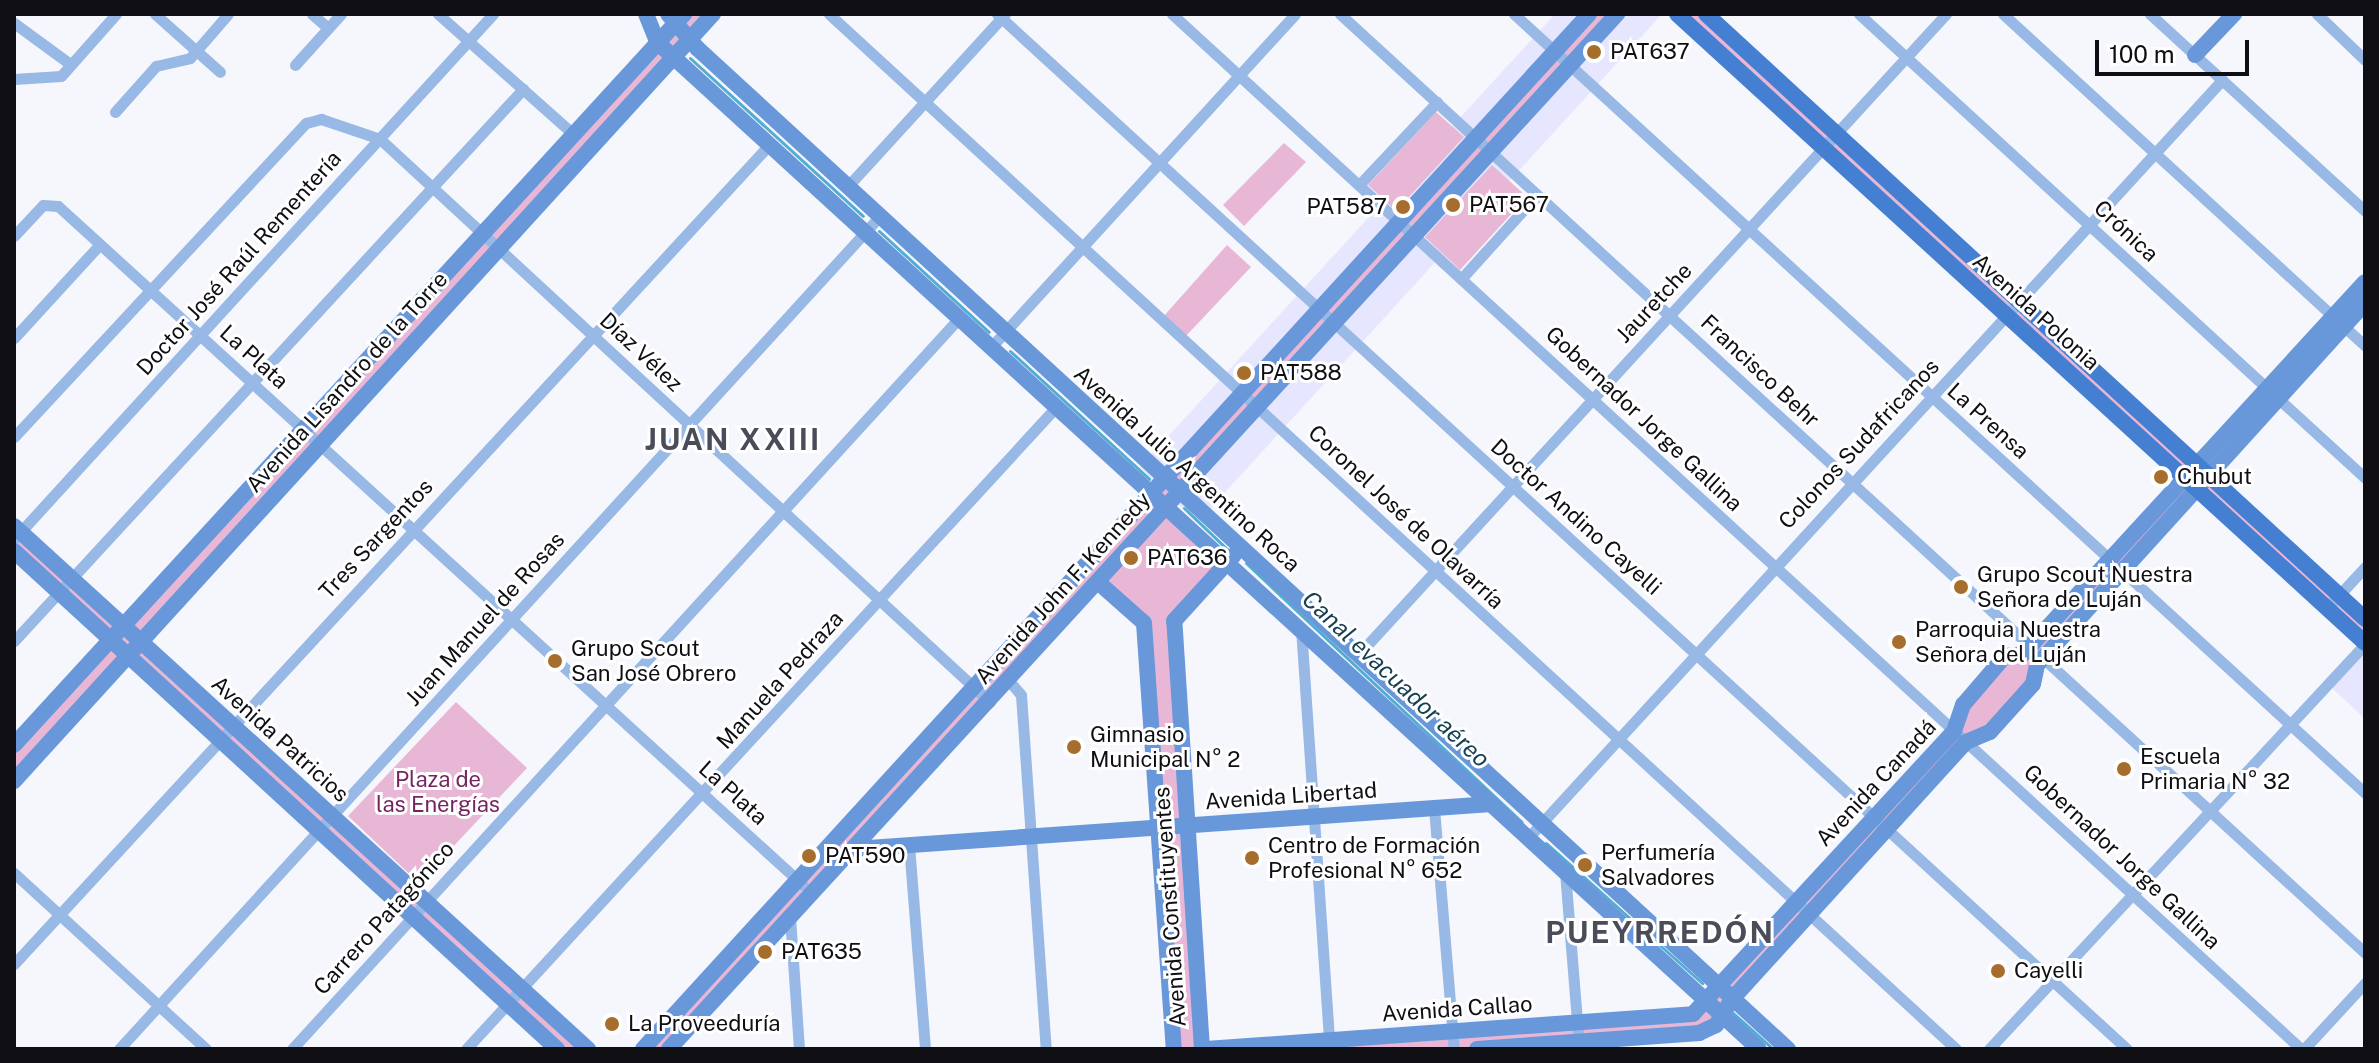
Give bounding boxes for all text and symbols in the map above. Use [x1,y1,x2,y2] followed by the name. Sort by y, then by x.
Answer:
[2099,24,2253,74] scale bar
[1610,39,1690,65] place label: PAT637
[2109,40,2175,68] text: 100 m
[1585,43,1603,61] marker: PAT637
[131,145,347,381] street label: Doctor José Raúl Rementería
[1469,192,1549,218] place label: PAT567
[1306,194,1387,220] place label: PAT587
[2088,195,2164,267] street label: Crónica
[1444,196,1462,214] marker: PAT567
[1394,198,1412,216] marker: PAT587
[1967,248,2105,376] street label: Avenida Polonia
[1611,258,1697,348] street label: Jauretche
[241,266,453,498] street label: Avenida Lisandro de la Torre
[594,307,688,397] street label: Díaz Vélez
[1695,309,1825,433] street label: Francisco Behr
[214,320,294,394] street label: La Plata
[1540,321,1748,517] street label: Gobernador Jorge Gallina
[1773,353,1945,535] street label: Colonos Sudafricanos
[1069,360,1305,578] street label: Avenida Julio Argentino Roca
[1260,360,1342,386] place label: PAT588
[1235,364,1253,382] marker: PAT588
[1942,378,2034,464] street label: La Prensa
[1302,419,1510,615] street label: Coronel José de Olavarría
[645,421,821,457] district label: JUAN XXIII
[1485,433,1667,601] street label: Doctor Andino Cayelli
[2177,464,2252,490] place label: Chubut
[2152,468,2170,486] marker: Chubut
[314,474,438,604] street label: Tres Sargentos
[970,486,1156,690] street label: Avenida John F. Kennedy
[400,526,570,712] street label: Juan Manuel de Rosas
[1147,545,1227,571] place label: PAT636
[1122,549,1140,567] marker: PAT636
[1977,561,2193,612] place label: Grupo Scout Nuestra Señora de Luján
[1952,578,1970,596] marker: Grupo Scout Nuestra Señora de Luján
[1296,585,1496,773] water label: Canal evacuador aéreo
[711,606,849,754] street label: Manuela Pedraza
[1915,616,2101,668] place label: Parroquia Nuestra Señora del Luján
[1890,633,1908,651] marker: Parroquia Nuestra Señora del Luján
[571,635,737,686] place label: Grupo Scout San José Obrero
[546,652,564,670] marker: Grupo Scout San José Obrero
[206,671,354,807] street label: Avenida Patricios
[1811,714,1941,852] street label: Avenida Canadá
[1090,721,1240,772] place label: Gimnasio Municipal N° 2
[1065,738,1083,756] marker: Gimnasio Municipal N° 2
[2140,743,2290,794] place label: Escuela Primaria N° 32
[693,756,773,830] street label: La Plata
[2018,759,2226,955] street label: Gobernador Jorge Gallina
[2115,760,2133,778] marker: Escuela Primaria N° 32
[376,766,500,818] park label: Plaza de las Energías
[1204,777,1378,815] street label: Avenida Libertad
[1148,786,1192,1028] street label: Avenida Constituyentes
[1268,832,1481,884] place label: Centro de Formación Profesional N° 652
[308,836,460,1000] street label: Carrero Patagónico
[1601,839,1715,890] place label: Perfumería Salvadores
[825,843,906,869] place label: PAT590
[800,847,818,865] marker: PAT590
[1243,849,1261,867] marker: Centro de Formación Profesional N° 652
[1576,856,1594,874] marker: Perfumería Salvadores
[1545,914,1775,950] district label: PUEYRREDÓN
[781,939,862,965] place label: PAT635
[756,943,774,961] marker: PAT635
[2014,958,2083,984] place label: Cayelli
[1989,962,2007,980] marker: Cayelli
[1381,991,1533,1027] street label: Avenida Callao
[628,1011,780,1037] place label: La Proveeduría
[603,1015,621,1033] marker: La Proveeduría

